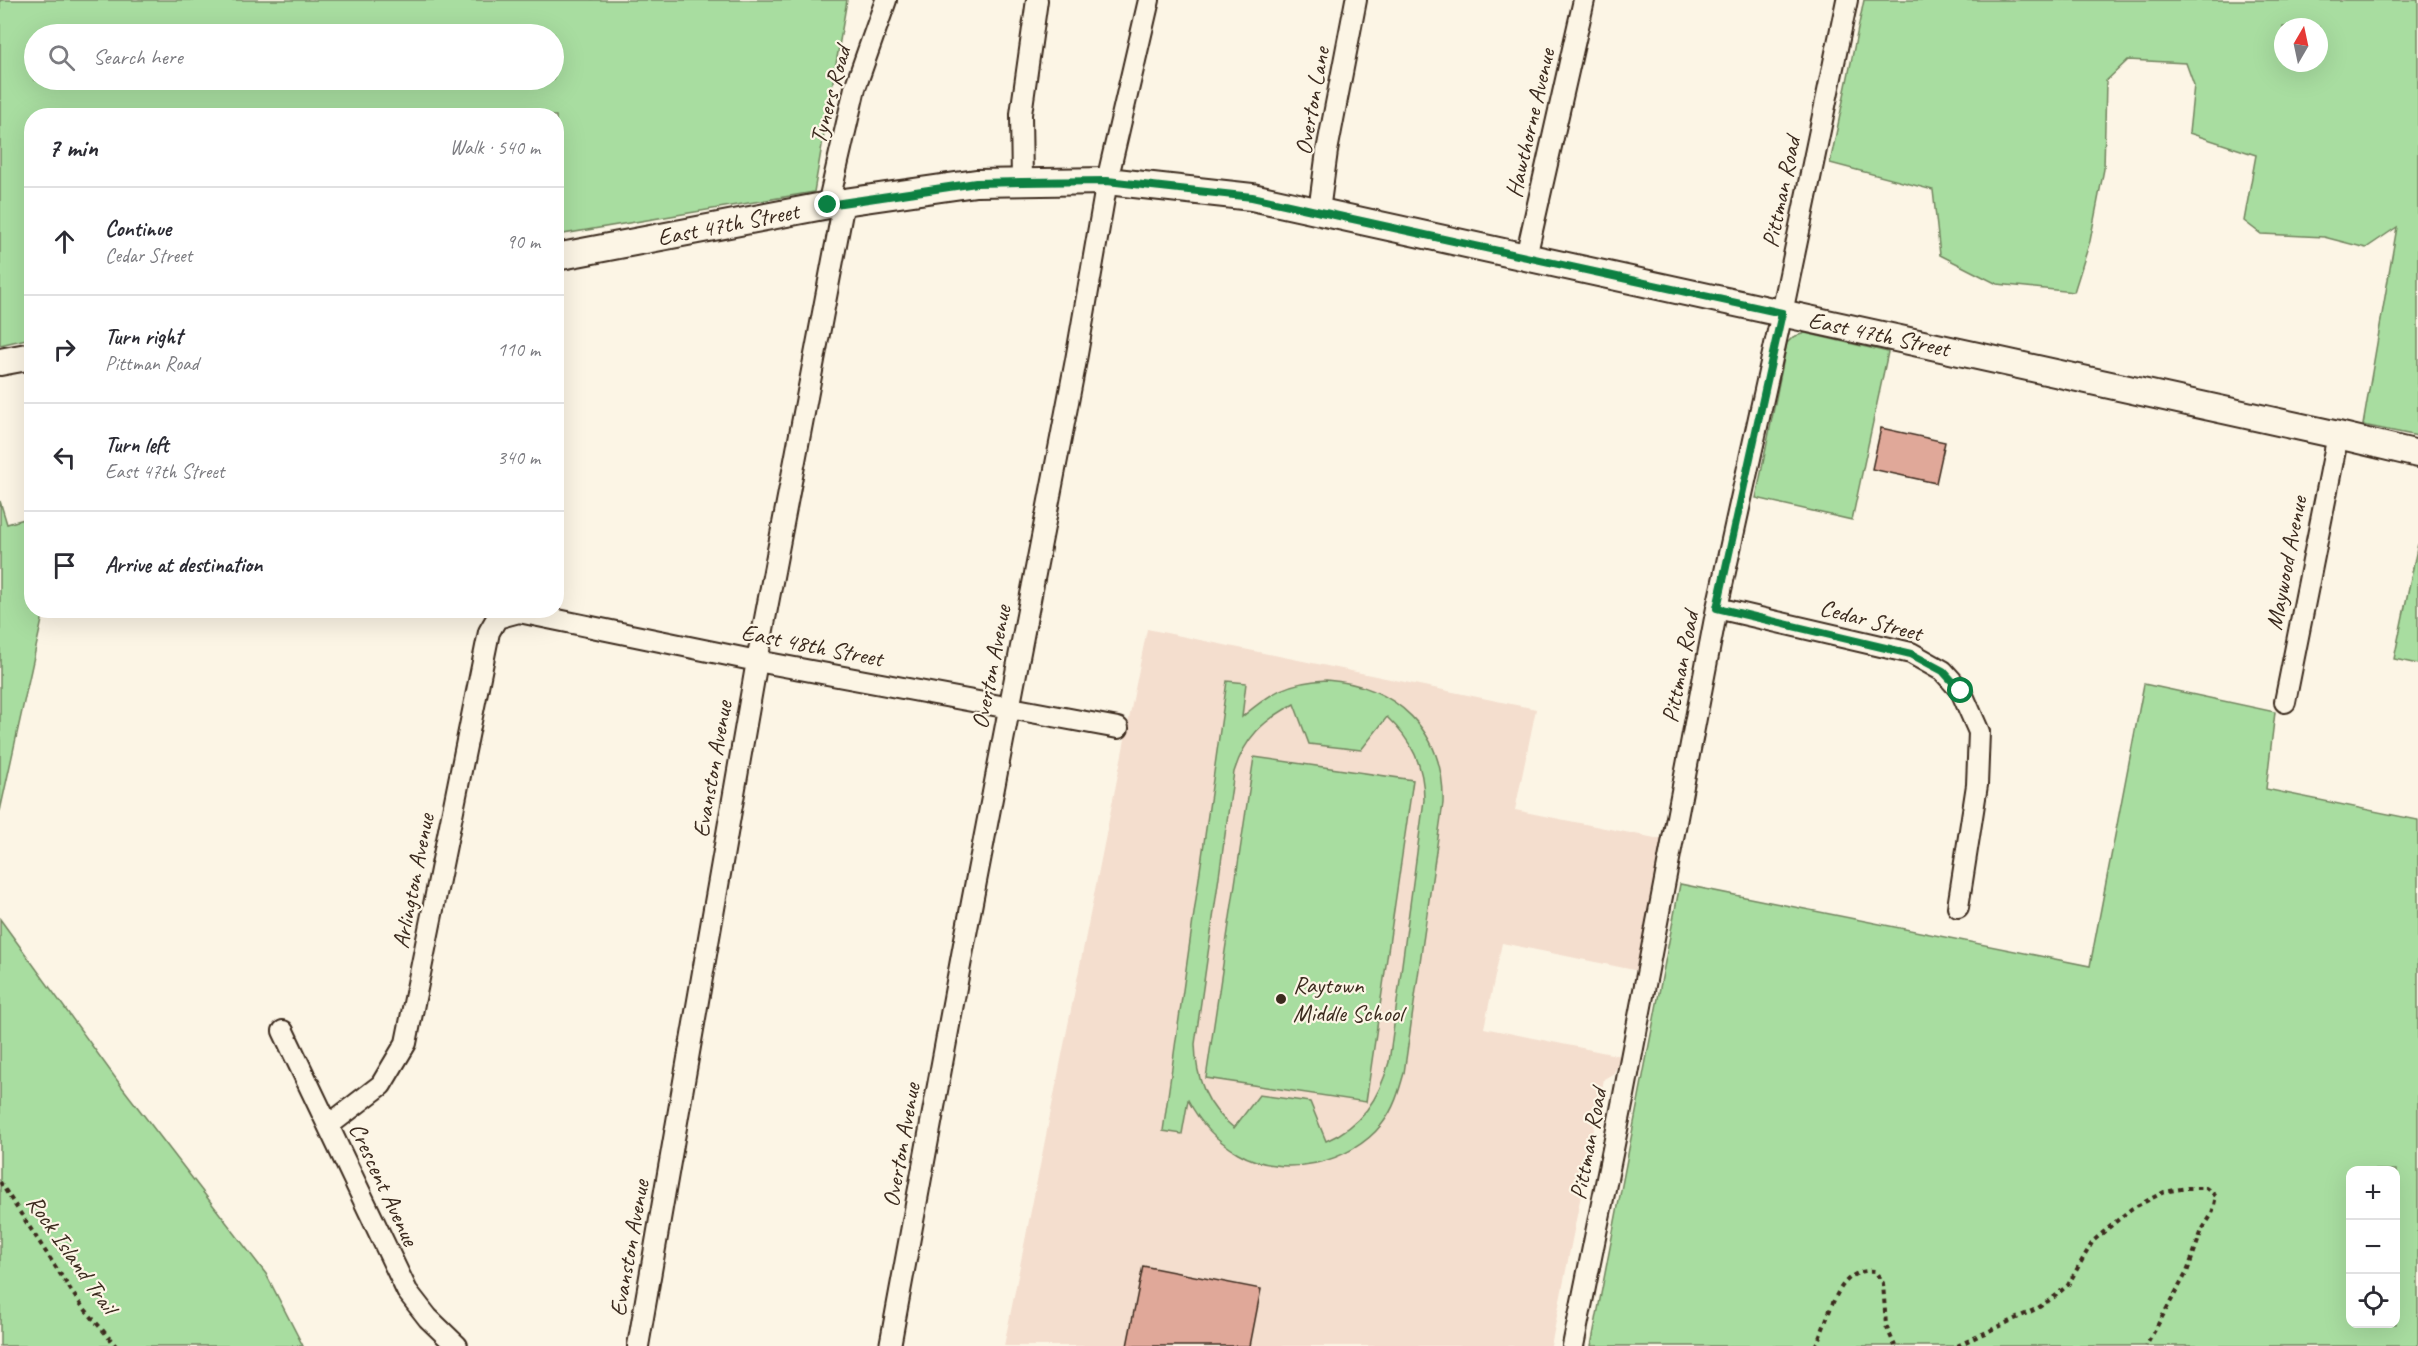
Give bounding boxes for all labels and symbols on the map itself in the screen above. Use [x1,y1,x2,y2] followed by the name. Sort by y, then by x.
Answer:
[2274,18,2328,72] north arrow
[803,40,858,147] street label: Tyners Road
[1288,43,1337,157] street label: Overton Lane
[1498,44,1562,200] street label: Hawthorne Avenue
[1755,130,1808,250] street label: Pittman Road
[814,191,840,217] route end
[655,195,803,252] street label: East 47th Street
[1806,304,1954,364] street label: East 47th Street
[2258,492,2314,632] street label: Maywood Avenue
[1817,592,1927,649] street label: Cedar Street
[964,600,1018,731] street label: Overton Avenue
[1655,605,1706,725] street label: Pittman Road
[739,617,887,674] street label: East 48th Street
[1947,677,1973,703] route start
[685,696,739,839] street label: Evanston Avenue
[385,809,441,951] street label: Arlington Avenue
[1293,970,1407,1028] place label: Raytown Middle School
[1274,992,1288,1006] marker: Raytown Middle School
[875,1079,927,1209] street label: Overton Avenue
[1563,1082,1614,1202] street label: Pittman Road
[342,1118,426,1252] street label: Crescent Avenue
[602,1175,656,1318] street label: Evanston Avenue
[20,1189,126,1323] street label: Rock Island Trail

